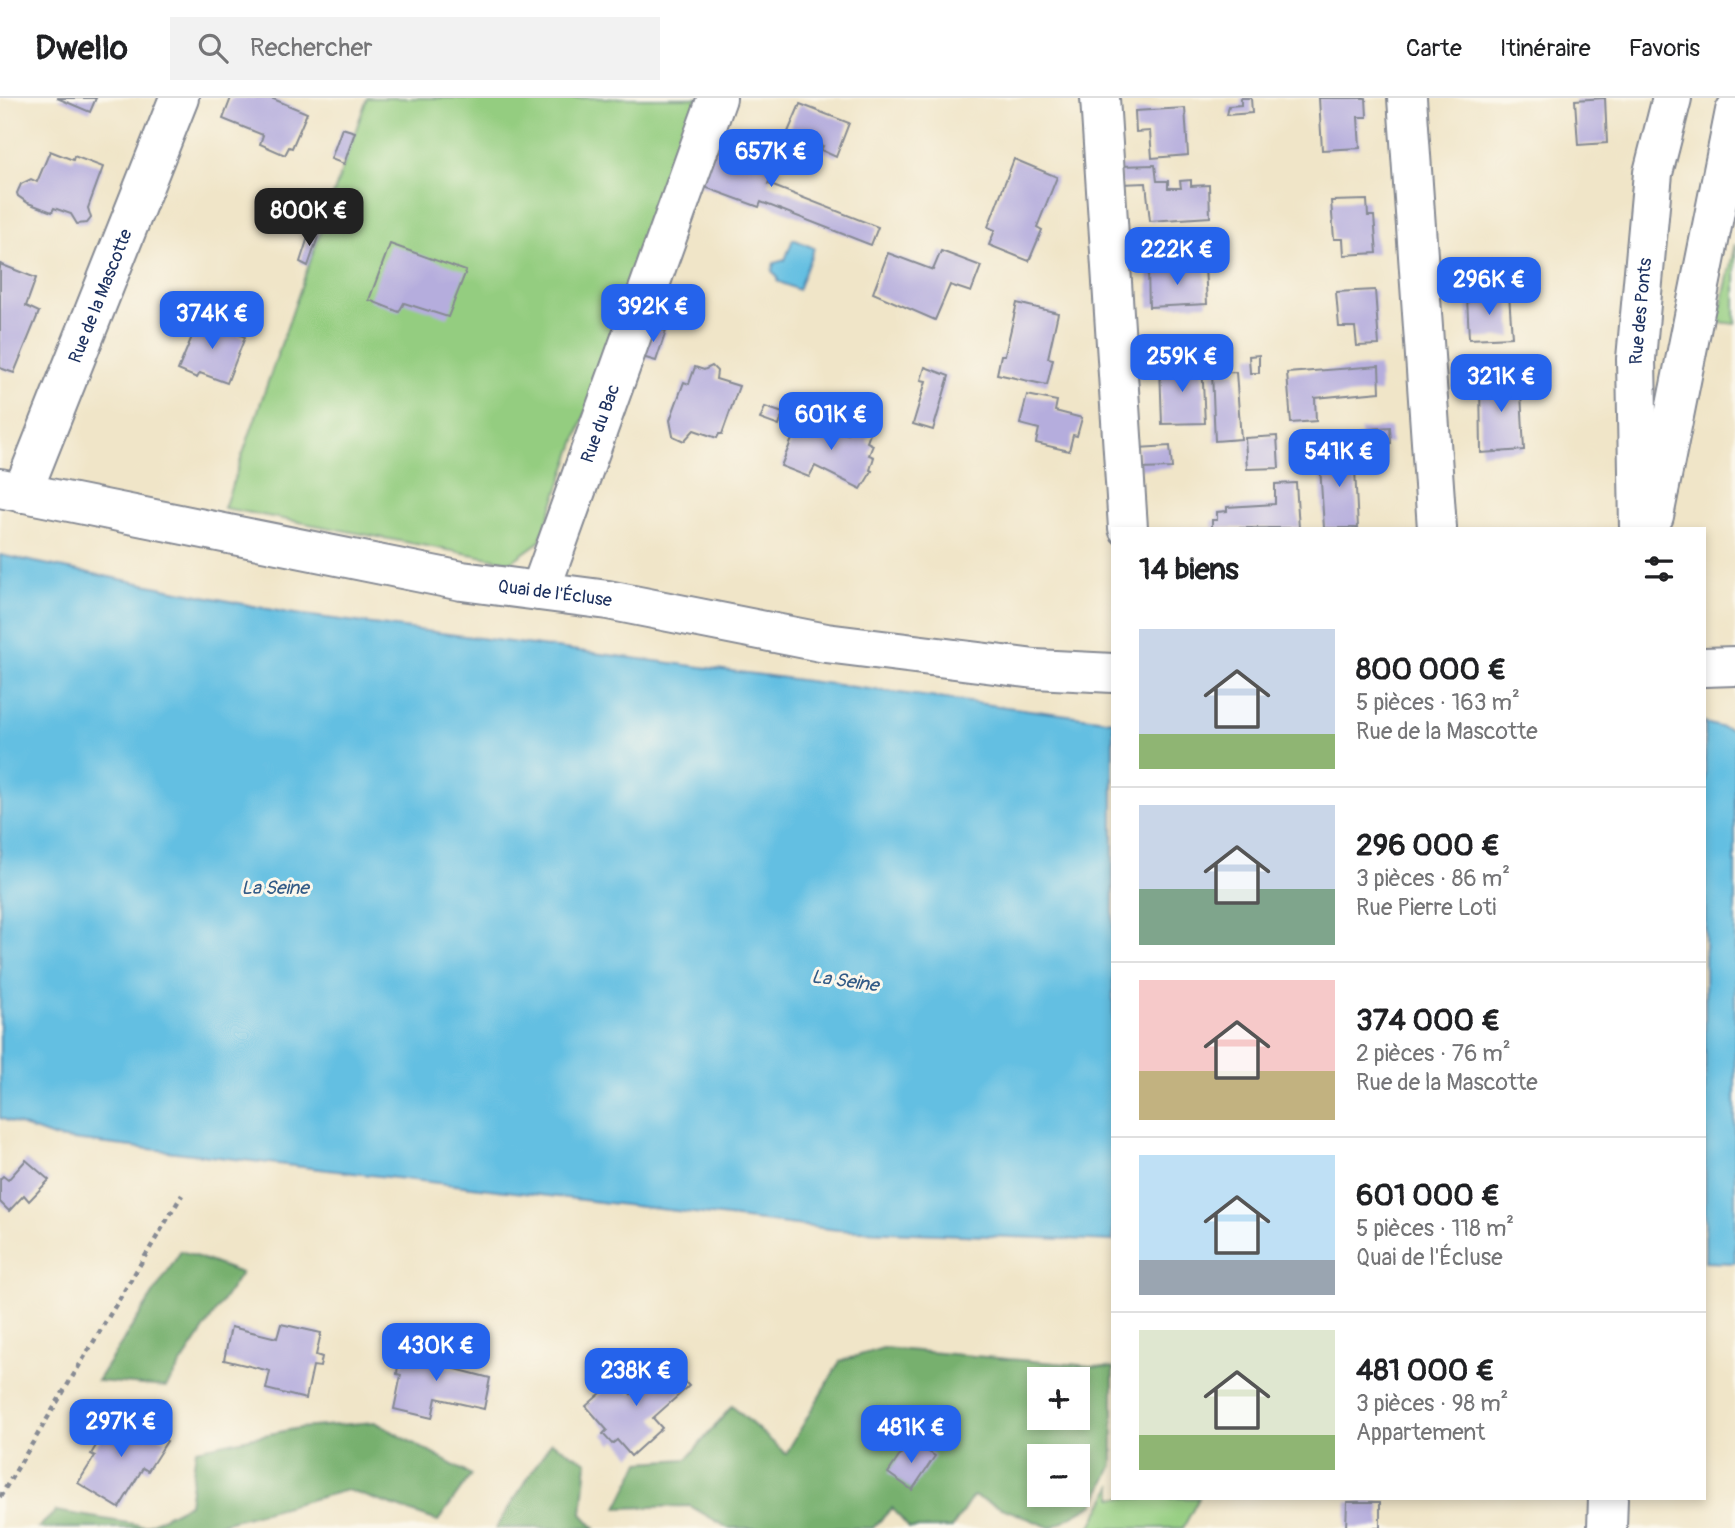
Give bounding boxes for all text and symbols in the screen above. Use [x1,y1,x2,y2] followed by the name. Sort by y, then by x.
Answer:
[170,17,660,80] search box
[35,28,128,69] text: Dwello
[194,29,232,67] icon: search
[250,32,373,64] text: Rechercher
[1406,34,1462,63] text: Carte
[1500,34,1591,63] text: Itinéraire
[1629,34,1700,63] text: Favoris
[714,130,828,189] pin: 657K €
[735,137,807,166] text: 657K €
[252,188,366,248] pin: 800K €
[270,196,348,225] text: 800K €
[63,226,137,366] street label: Rue de la Mascotte
[1120,228,1234,287] pin: 222K €
[1141,235,1213,264] text: 222K €
[1624,257,1657,365] street label: Rue des Ponts
[1432,258,1546,317] pin: 296K €
[1453,265,1525,294] text: 296K €
[596,285,710,344] pin: 392K €
[155,292,269,351] pin: 374K €
[617,292,689,321] text: 392K €
[176,299,248,328] text: 374K €
[1125,334,1239,394] pin: 259K €
[1146,342,1218,371] text: 259K €
[1444,354,1558,414] pin: 321K €
[1467,362,1535,391] text: 321K €
[576,381,625,466] street label: Rue du Bac
[774,392,888,452] pin: 601K €
[795,400,867,429] text: 601K €
[1282,430,1396,489] pin: 541K €
[1305,437,1373,466] text: 541K €
[1640,550,1678,588] icon: filters
[1139,551,1239,588] text: 14 biens
[497,574,613,612] street label: Quai de l'Écluse
[1356,651,1506,688] text: 800 000 €
[1195,657,1279,741] icon: home
[1356,688,1520,717] text: 5 pièces · 163 m²
[1356,717,1538,746] text: Rue de la Mascotte
[1356,827,1500,864] text: 296 000 €
[1195,833,1279,917] icon: home
[1356,864,1510,893] text: 3 pièces · 86 m²
[241,876,310,900] water label: La Seine
[1356,893,1496,922] text: Rue Pierre Loti
[810,964,882,998] water label: La Seine
[1356,1002,1500,1039] text: 374 000 €
[1195,1008,1279,1092] icon: home
[1356,1039,1511,1068] text: 2 pièces · 76 m²
[1356,1068,1538,1097] text: Rue de la Mascotte
[1356,1177,1500,1214] text: 601 000 €
[1195,1183,1279,1267] icon: home
[1356,1214,1514,1243] text: 5 pièces · 118 m²
[1356,1243,1503,1272] text: Quai de l'Écluse
[379,1324,493,1383] pin: 430K €
[398,1331,474,1360] text: 430K €
[579,1348,693,1408] pin: 238K €
[1356,1352,1495,1389] text: 481 000 €
[601,1356,671,1385] text: 238K €
[1195,1358,1279,1442] icon: home
[1027,1367,1090,1507] map controls
[1027,1367,1090,1430] button: +
[1356,1389,1508,1418] text: 3 pièces · 98 m²
[64,1400,178,1459] pin: 297K €
[854,1406,968,1465] pin: 481K €
[86,1407,156,1436] text: 297K €
[877,1413,945,1442] text: 481K €
[1356,1418,1485,1447] text: Appartement
[1027,1444,1090,1507] button: −

